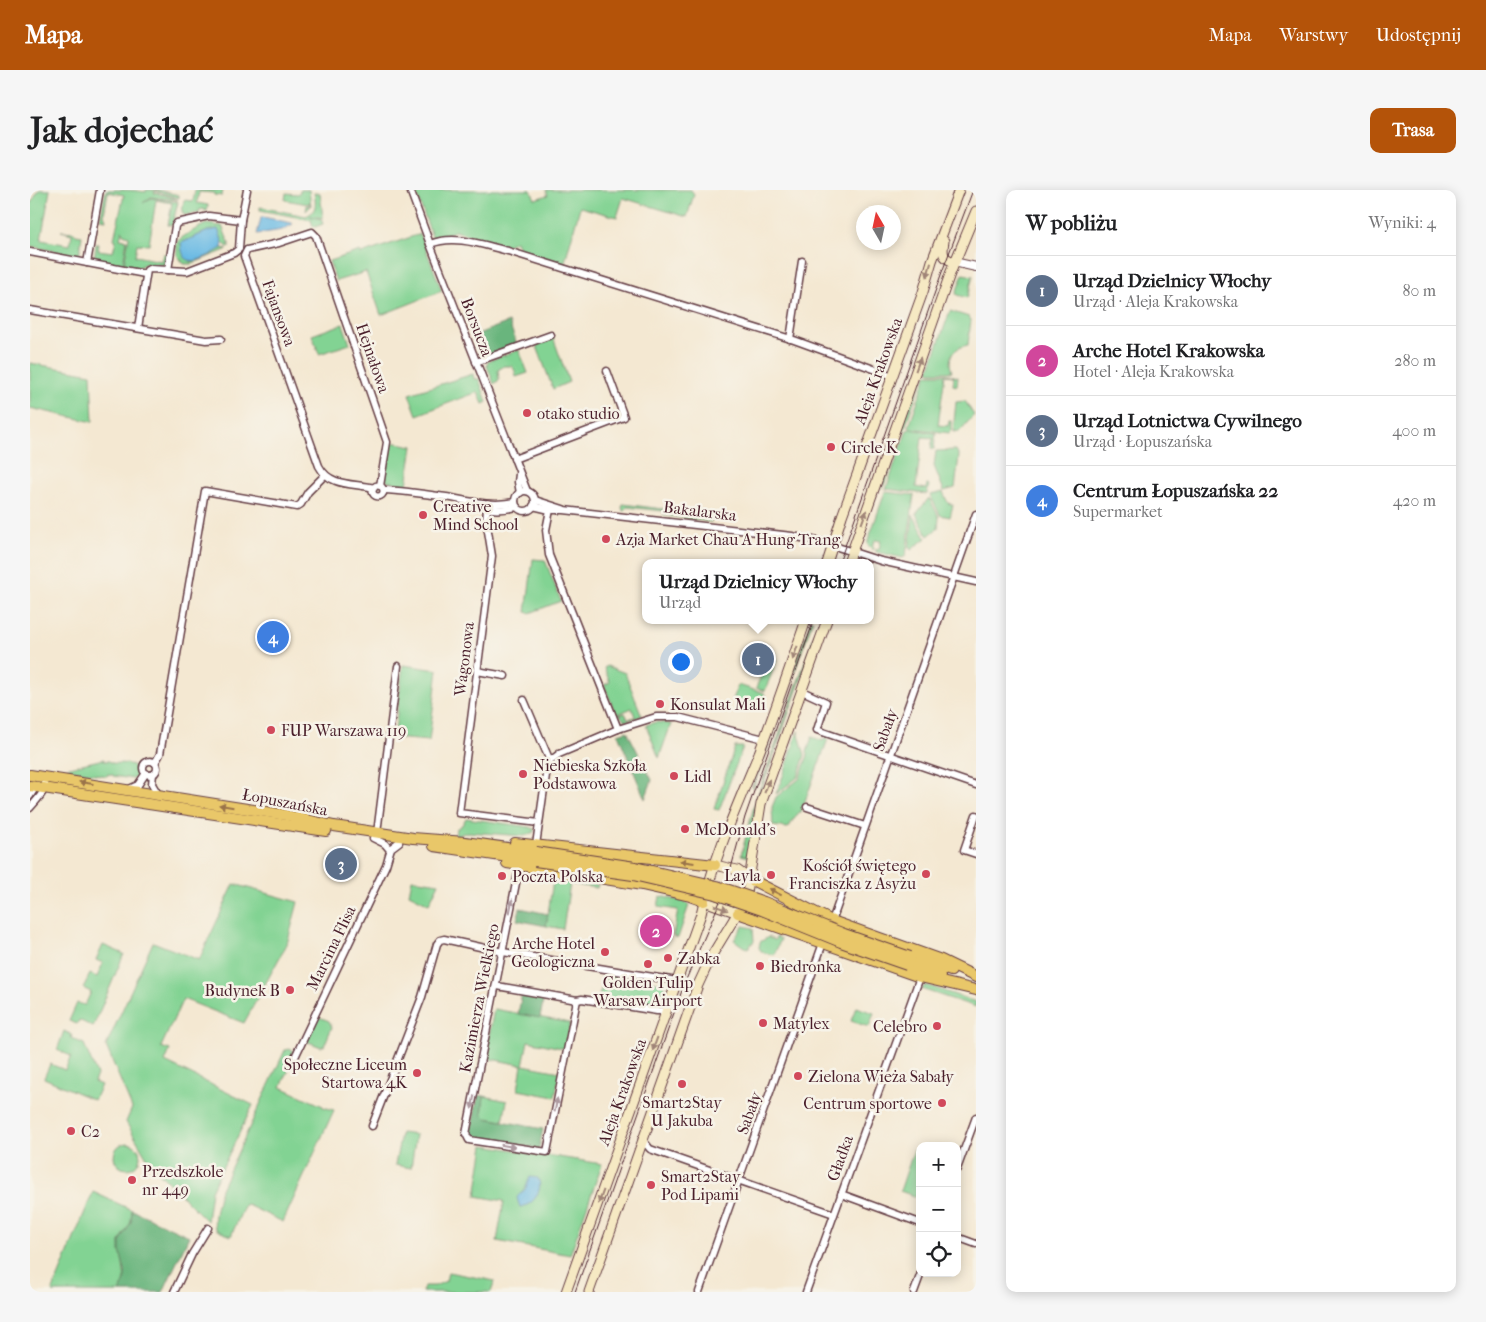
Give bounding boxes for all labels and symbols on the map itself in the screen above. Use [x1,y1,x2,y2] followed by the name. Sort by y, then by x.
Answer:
[856,205,901,250] north arrow
[925,262,933,277] one-way arrow
[258,277,300,349] street label: Fajansowa
[457,295,497,360] street label: Borsucza
[849,314,906,428] street label: Aleja Krakowska
[352,321,394,396] street label: Hejnałowa
[915,356,922,371] one-way arrow
[537,404,620,423] place label: otako studio
[521,407,533,419] marker: otako studio
[841,438,899,457] place label: Circle K
[825,441,837,453] marker: Circle K
[433,497,519,534] place label: Creative Mind School
[662,497,738,525] street label: Bakalarska
[417,509,429,521] marker: Creative Mind School
[860,509,868,524] one-way arrow
[615,530,841,549] place label: Azja Market Chau A Hung Trang
[600,533,612,545] marker: Azja Market Chau A Hung Trang
[257,618,289,656] pin: 4
[450,620,478,698] street label: Wagonowa
[742,640,774,678] pin: 1
[791,645,798,660] one-way arrow
[668,649,694,675] your location
[670,695,766,714] place label: Konsulat Mali
[654,698,666,710] marker: Konsulat Mali
[869,706,902,754] street label: Sabały
[281,721,406,740] place label: FUP Warszawa 119
[265,724,277,736] marker: FUP Warszawa 119
[533,756,647,793] place label: Niebieska Szkoła Podstawowa
[684,767,712,786] place label: Lidl
[517,768,529,780] marker: Niebieska Szkoła Podstawowa
[668,770,680,782] marker: Lidl
[78,779,94,787] one-way arrow
[764,779,771,794] one-way arrow
[241,784,330,820] street label: Łopuszańska
[218,802,234,810] one-way arrow
[695,820,776,839] place label: McDonald's
[679,823,691,835] marker: McDonald's
[325,845,357,883] pin: 3
[789,856,916,893] place label: Kościół świętego Franciszka z Asyżu
[679,858,695,866] one-way arrow
[724,866,762,885] place label: Layla
[512,867,604,886] place label: Poczta Polska
[920,868,932,880] marker: Kościół świętego Franciszka z Asyżu
[765,869,777,881] marker: Layla
[496,870,508,882] marker: Poczta Polska
[768,888,783,896] one-way arrow
[508,898,516,914] one-way arrow
[302,902,360,993] street label: Marcina Flisa
[714,904,729,912] one-way arrow
[640,912,672,950] pin: 2
[455,922,503,1074] street label: Kazimierza Wielkiego
[511,934,596,971] place label: Arche Hotel Geologiczna
[599,946,611,958] marker: Arche Hotel Geologiczna
[678,949,721,968] place label: Zabka
[662,952,674,964] marker: Zabka
[770,957,842,976] place label: Biedronka
[642,958,654,970] marker: Golden Tulip Warsaw Airport
[754,960,766,972] marker: Biedronka
[593,973,703,1010] place label: Golden Tulip Warsaw Airport
[204,981,280,1000] place label: Budynek B
[284,984,296,996] marker: Budynek B
[773,1014,830,1033] place label: Matylex
[757,1017,769,1029] marker: Matylex
[873,1017,927,1036] place label: Celebro
[931,1020,943,1032] marker: Celebro
[593,1035,650,1149] street label: Aleja Krakowska
[651,1037,659,1052] one-way arrow
[284,1055,408,1092] place label: Społeczne Liceum Startowa 4K
[411,1067,423,1079] marker: Społeczne Liceum Startowa 4K
[808,1067,954,1086] place label: Zielona Wieża Sabały
[792,1070,804,1082] marker: Zielona Wieża Sabały
[676,1078,688,1090] marker: Smart2Stay U Jakuba
[733,1089,766,1137] street label: Sabały
[642,1093,722,1130] place label: Smart2Stay U Jakuba
[803,1094,932,1113] place label: Centrum sportowe
[469,1095,477,1110] one-way arrow
[552,1097,560,1112] one-way arrow
[936,1097,948,1109] marker: Centrum sportowe
[81,1122,100,1141] place label: C2
[65,1125,77,1137] marker: C2
[823,1132,857,1184] street label: Gładka
[500,1143,516,1151] one-way arrow
[142,1162,223,1199] place label: Przedszkole nr 449
[661,1167,741,1204] place label: Smart2Stay Pod Lipami
[126,1174,138,1186] marker: Przedszkole nr 449
[645,1179,657,1191] marker: Smart2Stay Pod Lipami
[597,1190,605,1205] one-way arrow

